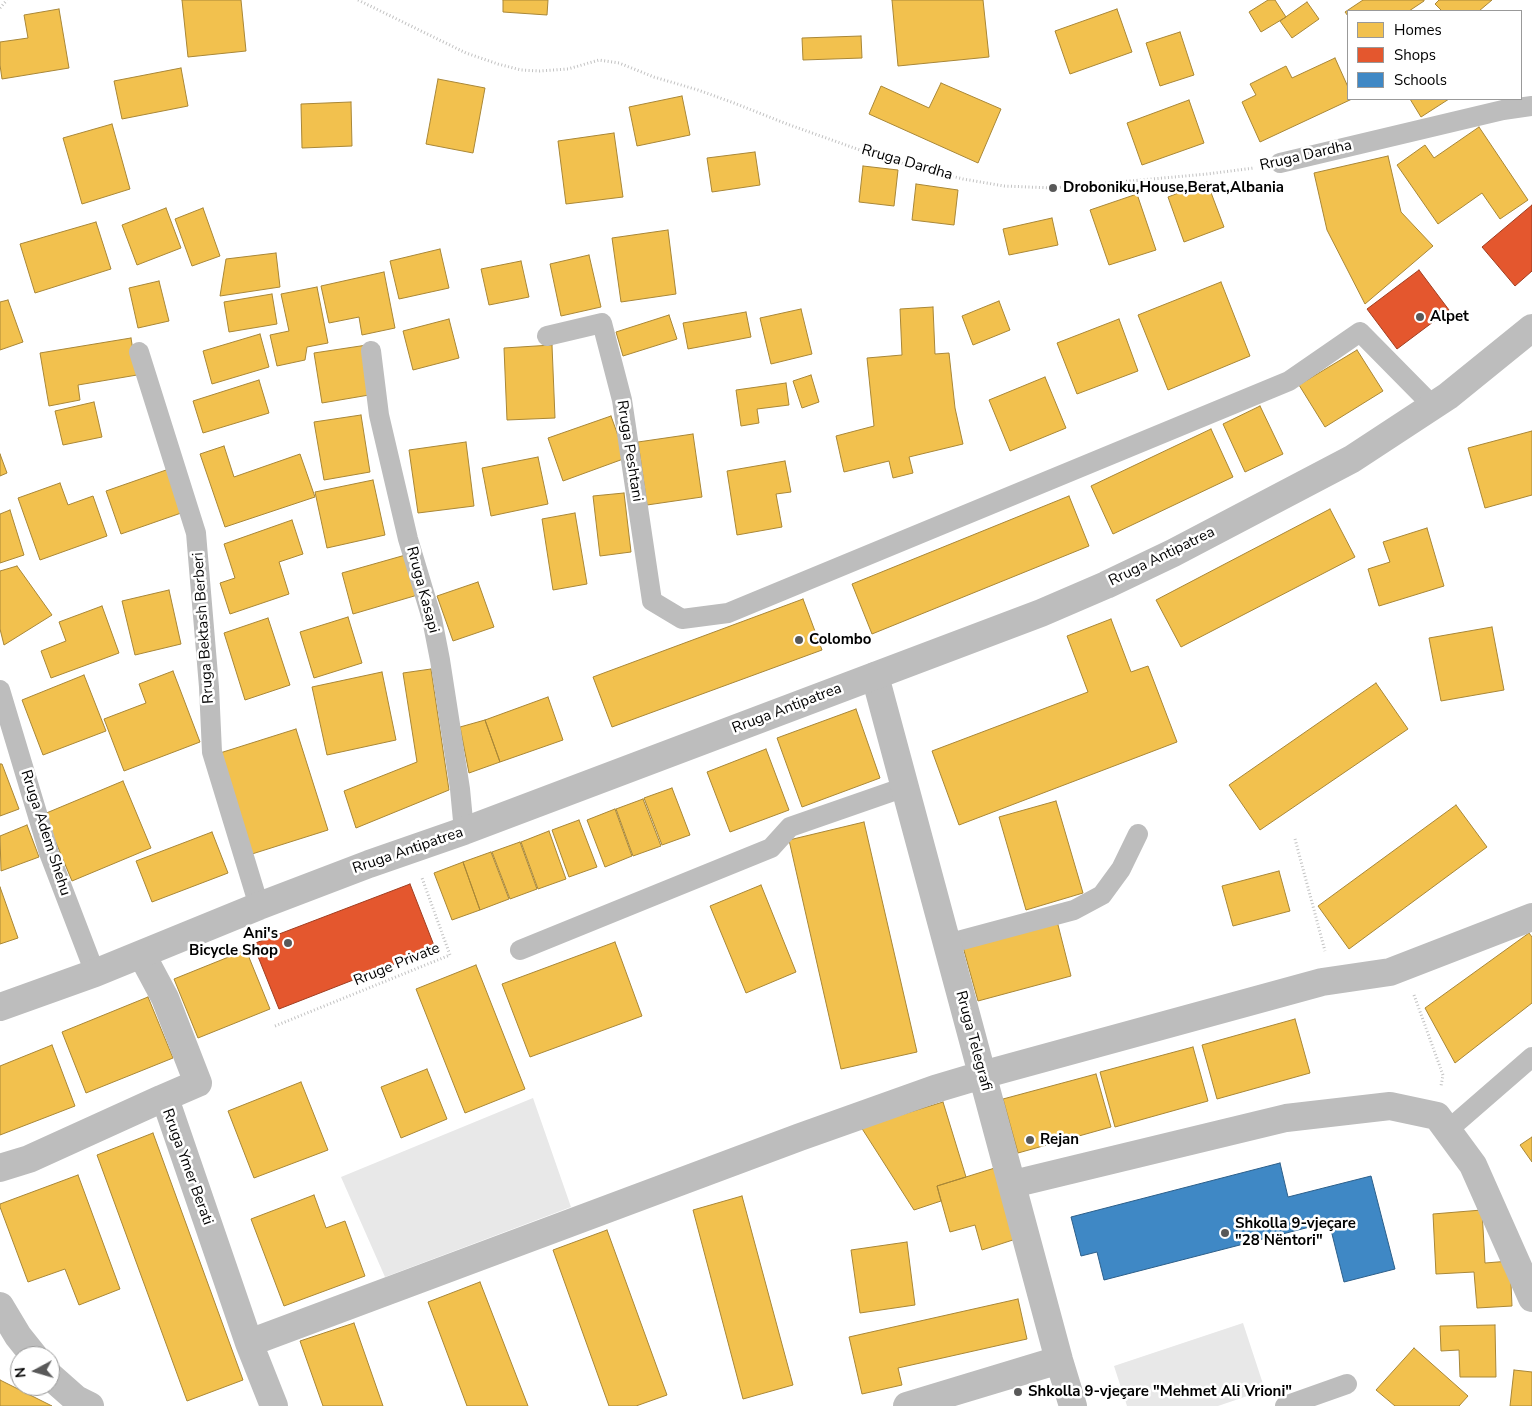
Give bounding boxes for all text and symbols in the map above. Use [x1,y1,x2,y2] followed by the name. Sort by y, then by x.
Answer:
[1347,10,1522,100] legend
[1394,20,1442,40] text: Homes
[1394,45,1436,65] text: Shops
[1394,70,1447,90] text: Schools
[1258,137,1354,175] street label: Rruga Dardha
[859,141,955,185] street label: Rruga Dardha
[1063,179,1284,197] place label: Droboniku,House,Berat,Albania
[1047,182,1059,194] marker: Droboniku,House,Berat,Albania
[1430,308,1469,326] place label: Alpet
[1414,311,1426,323] marker: Alpet
[612,399,646,503] street label: Rruga Peshtani
[1106,524,1218,590] street label: Rruga Antipatrea
[402,545,442,635] street label: Rruga Kasapi
[190,552,218,704] street label: Rruga Bektash Berberi
[809,631,871,649] place label: Colombo
[793,634,805,646] marker: Colombo
[730,680,844,738] street label: Rruga Antipatrea
[16,768,74,898] street label: Rruga Adem Shehu
[350,824,466,878] street label: Rruga Antipatrea
[189,925,278,960] place label: Ani's Bicycle Shop
[282,937,294,949] marker: Ani's Bicycle Shop
[351,940,443,990] street label: Rruge Private
[951,989,995,1093] street label: Rruga Telegrafi
[158,1106,216,1228] street label: Rruga Ymer Berati
[1040,1131,1079,1149] place label: Rejan
[1024,1134,1036,1146] marker: Rejan
[1235,1215,1356,1250] place label: Shkolla 9-vjeçare "28 Nëntori"
[1219,1227,1231,1239] marker: Shkolla 9-vjeçare "28 Nëntori"
[10,1346,60,1396] north arrow
[11,1366,31,1379] text: N
[1028,1383,1292,1401] place label: Shkolla 9-vjeçare "Mehmet Ali Vrioni"
[1012,1386,1024,1398] marker: Shkolla 9-vjeçare "Mehmet Ali Vrioni"

